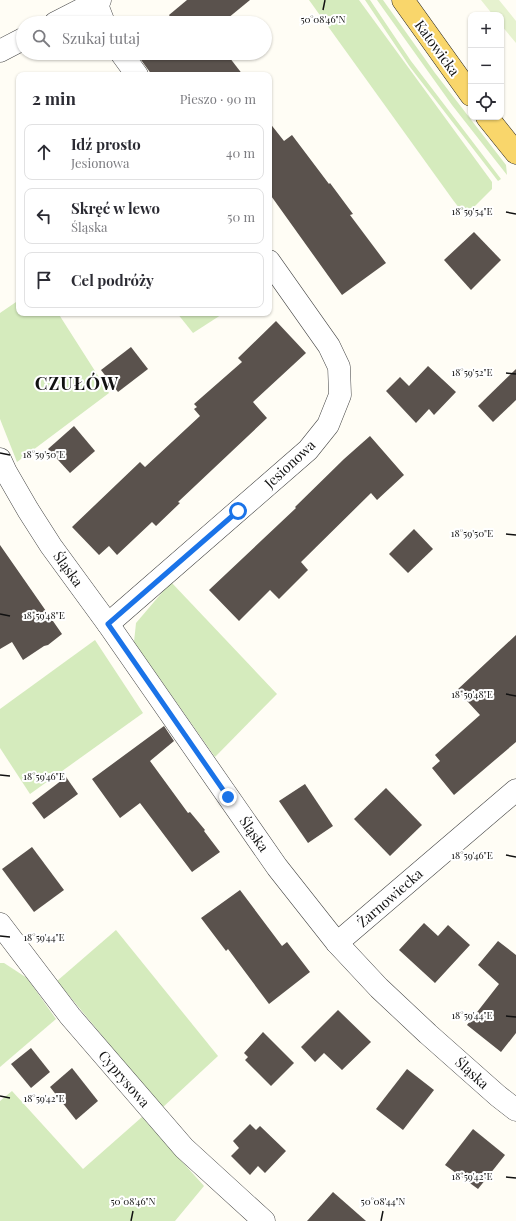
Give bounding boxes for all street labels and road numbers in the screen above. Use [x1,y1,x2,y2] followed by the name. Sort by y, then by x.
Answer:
[411,16,464,80] street label: Katowicka
[259,435,319,493] street label: Jesionowa
[49,547,88,590] street label: Śląska
[235,812,273,855] street label: Śląska
[353,864,426,931] street label: Żarnowiecka
[94,1046,154,1111] street label: Cyprysowa
[451,1052,493,1093] street label: Śląska

